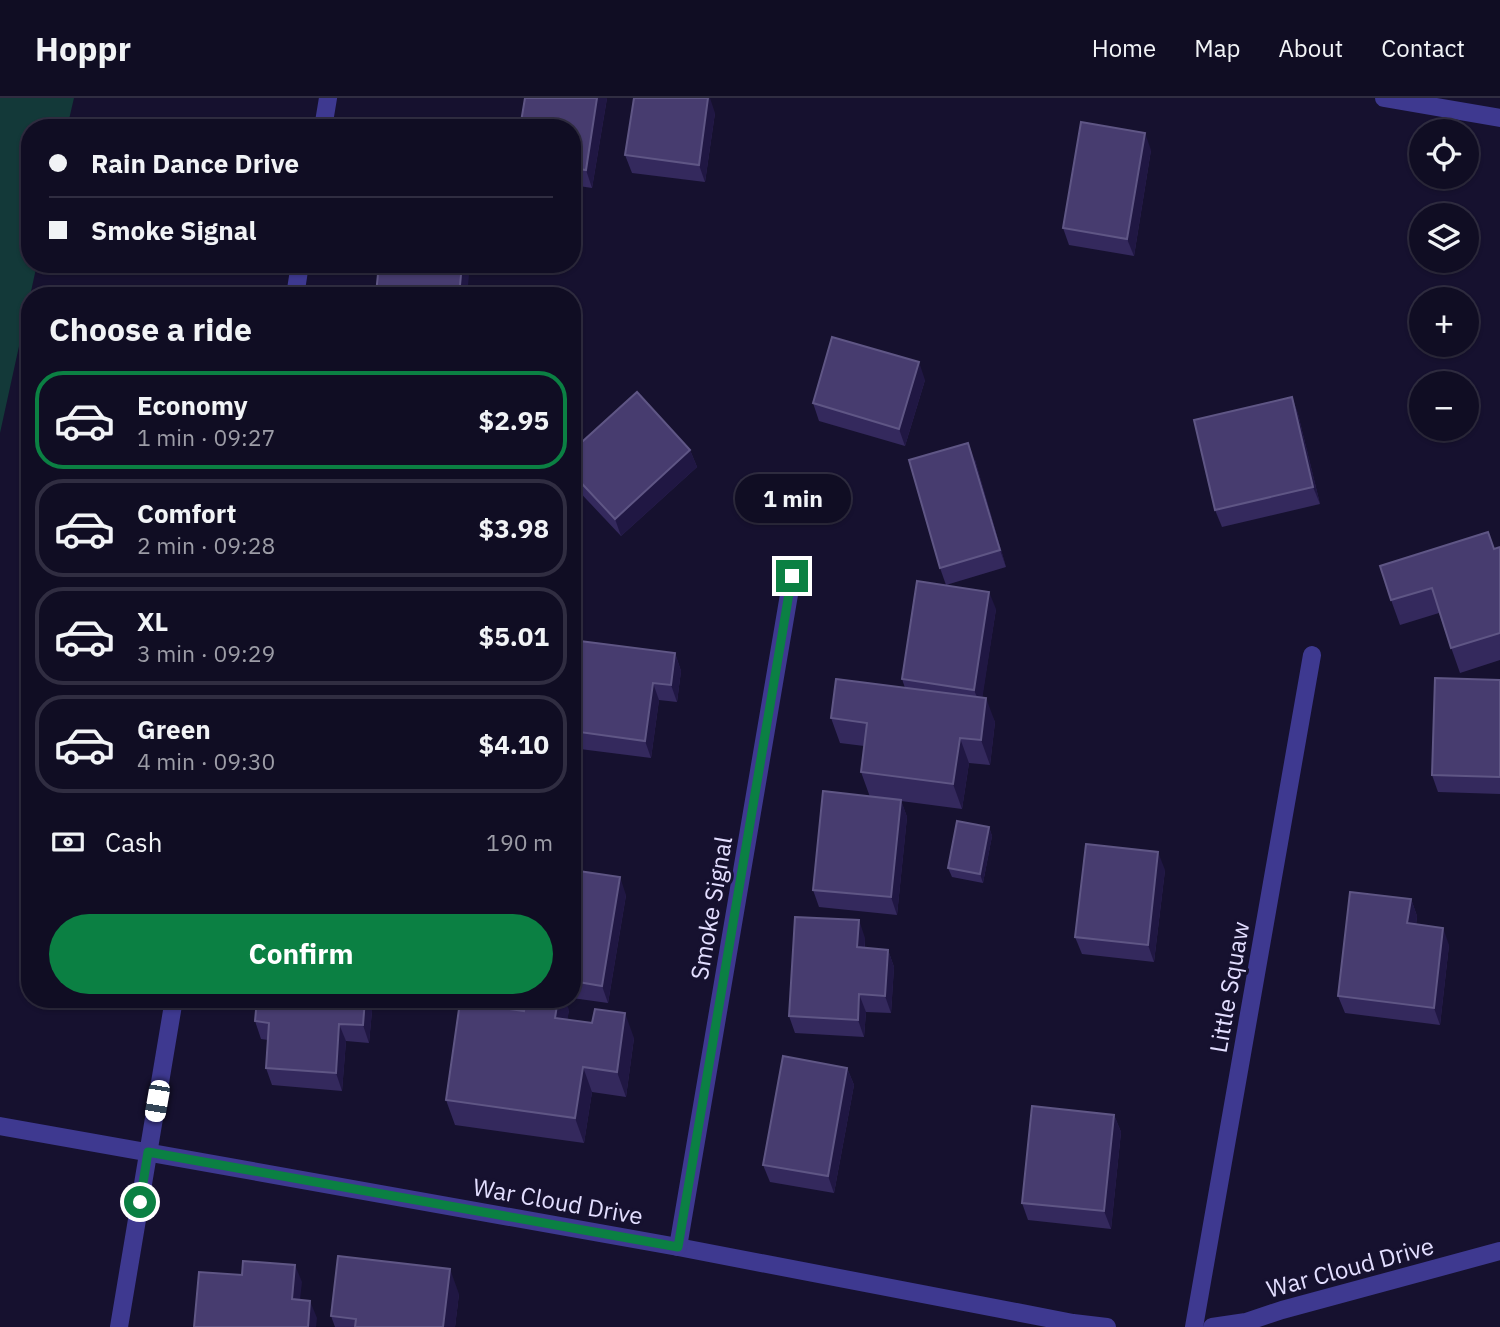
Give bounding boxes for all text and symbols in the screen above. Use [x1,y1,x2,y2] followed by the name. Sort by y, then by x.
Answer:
[35,27,131,70] text: Hoppr
[1092,32,1156,64] text: Home
[1194,32,1240,64] text: Map
[1278,32,1343,64] text: About
[1381,32,1465,64] text: Contact
[1409,119,1479,441] map controls
[1409,119,1479,189] button: locate
[91,146,299,180] text: Rain Dance Drive
[1409,203,1479,273] button: layers
[91,213,256,247] text: Smoke Signal
[1409,287,1479,357] button: +
[49,308,252,350] text: Choose a ride
[1409,371,1479,441] button: −
[137,388,248,422] text: Economy
[53,389,116,452] icon: car
[479,403,549,437] text: $2.95
[137,422,275,452] text: 1 min · 09:27
[734,475,850,524] callout: 1 min
[763,483,823,513] text: 1 min
[137,496,236,530] text: Comfort
[53,497,116,560] icon: car
[479,511,549,545] text: $3.98
[137,530,275,560] text: 2 min · 09:28
[776,560,808,592] route end
[137,604,168,638] text: XL
[53,605,116,668] icon: car
[479,619,549,653] text: $5.01
[137,638,275,668] text: 3 min · 09:29
[137,712,211,746] text: Green
[53,713,116,776] icon: car
[479,727,549,761] text: $4.10
[137,746,275,776] text: 4 min · 09:30
[49,823,87,861] icon: cash
[105,825,162,859] text: Cash
[486,827,553,857] text: 190 m
[683,834,739,982] street label: Smoke Signal
[49,914,553,994] button: Confirm
[1202,919,1256,1055] street label: Little Squaw
[144,1078,171,1124] car
[470,1170,646,1232] street label: War Cloud Drive
[124,1186,156,1218] route start
[1263,1229,1437,1305] street label: War Cloud Drive

